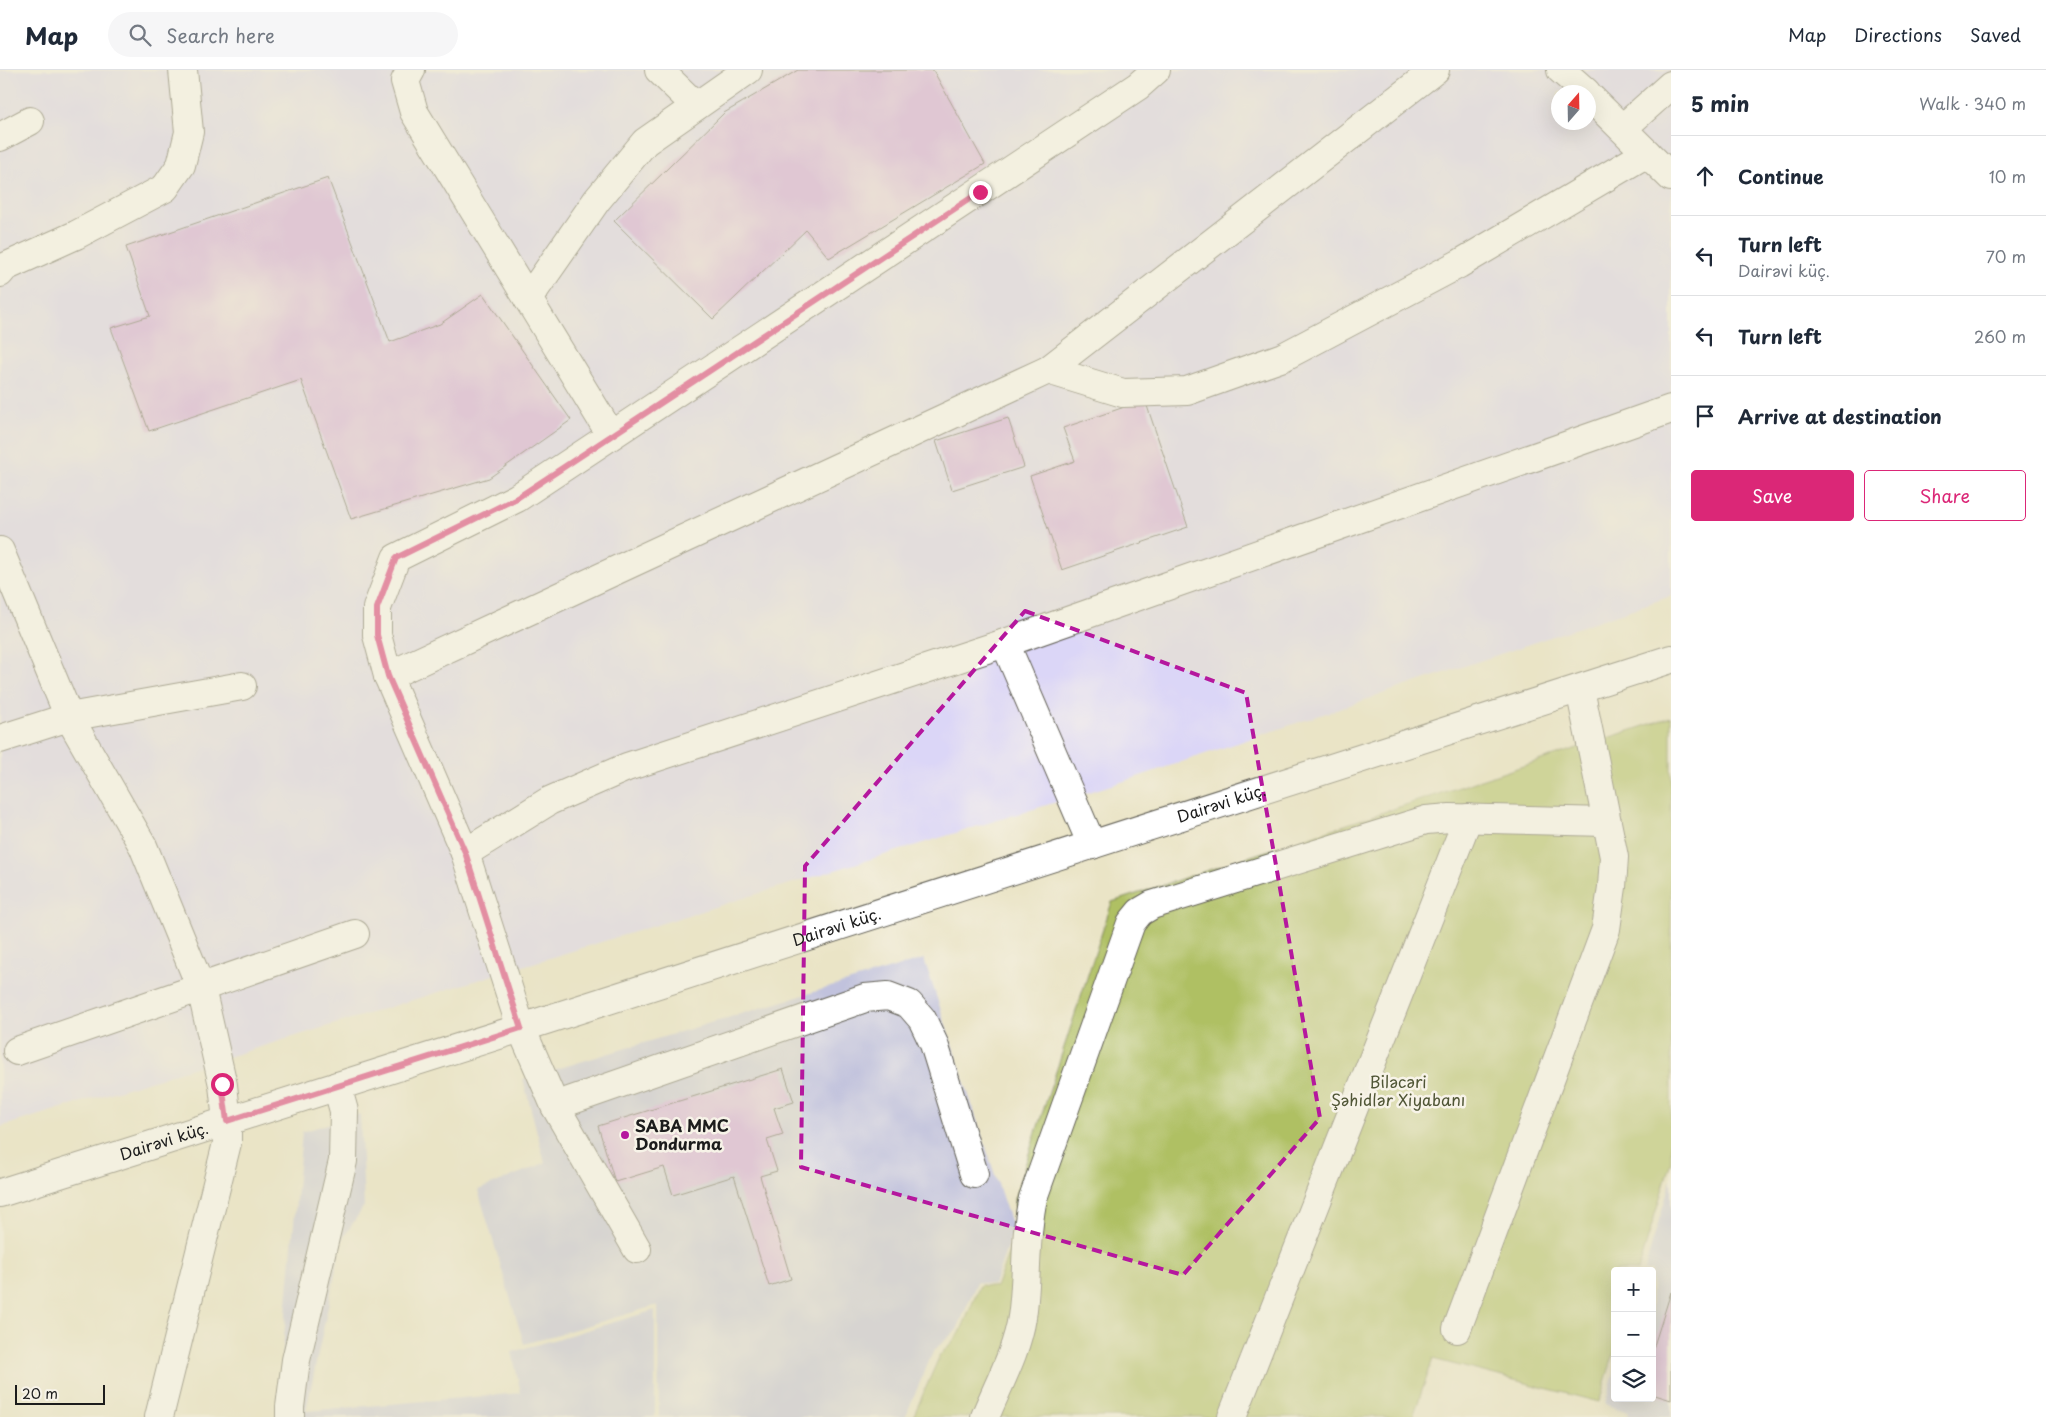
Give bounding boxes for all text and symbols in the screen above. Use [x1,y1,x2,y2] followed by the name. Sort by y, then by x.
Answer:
[108,12,458,57] search box
[25,17,78,53] text: Map
[126,21,154,49] icon: search
[166,21,275,49] text: Search here
[1788,21,1826,48] text: Map
[1854,21,1942,48] text: Directions
[1970,21,2021,48] text: Saved
[1551,85,1596,130] north arrow
[1691,87,1749,119] text: 5 min
[1919,91,2026,115] text: Walk · 340 m
[1691,162,1719,190] icon: ahead
[1738,162,1824,190] text: Continue
[1989,164,2026,188] text: 10 m
[969,181,992,204] route end
[1738,230,1822,258] text: Turn left
[1691,242,1719,270] icon: left
[1986,244,2026,268] text: 70 m
[1738,258,1830,282] text: Dairəvi küç.
[1691,322,1719,350] icon: left
[1738,322,1822,350] text: Turn left
[1974,324,2026,348] text: 260 m
[1691,402,1719,430] icon: arrive
[1738,402,1942,430] text: Arrive at destination
[1691,470,1854,521] button: Save
[1864,470,2026,521] button: Share
[1174,777,1268,828] street label: Dairəvi küç.
[789,900,884,951] street label: Dairəvi küç.
[1331,1069,1465,1111] park label: Biləcəri Şəhidlər Xiyabanı
[211,1073,234,1096] route start
[635,1113,729,1155] place label: SABA MMC Dondurma
[116,1115,211,1165] street label: Dairəvi küç.
[619,1129,631,1141] marker: SABA MMC Dondurma
[1611,1267,1656,1402] map controls
[1611,1267,1656,1312] button: +
[1611,1312,1656,1357] button: −
[1611,1357,1656,1402] button: layers
[15,1382,105,1405] scale bar
[22,1383,58,1404] text: 20 m

